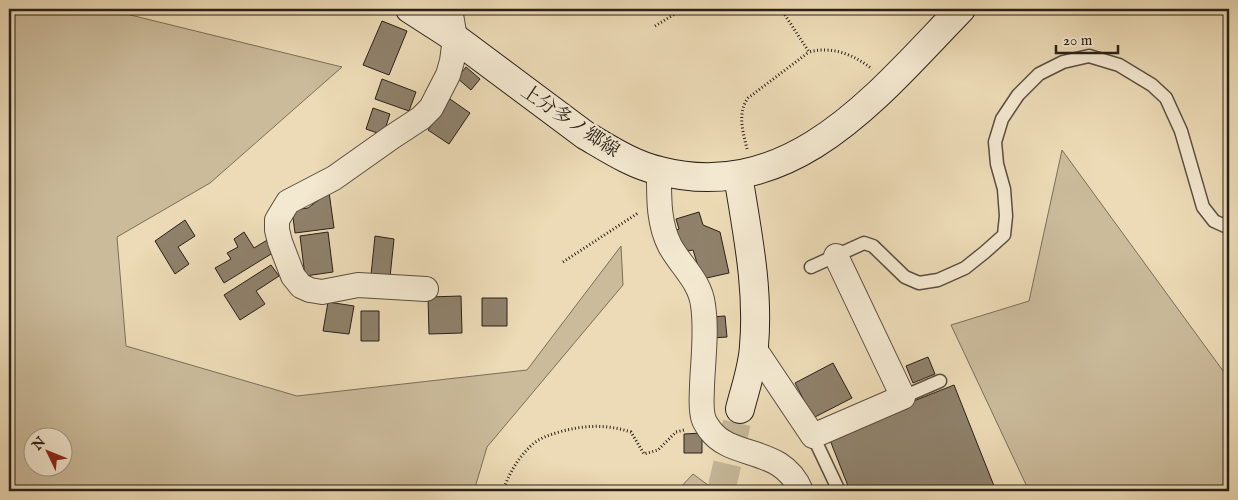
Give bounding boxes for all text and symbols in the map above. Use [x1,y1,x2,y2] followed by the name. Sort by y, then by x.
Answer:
[1056,22,1118,54] scale bar
[1063,31,1093,50] text: 20 m
[516,80,624,163] street label: 上分多ノ郷線
[22,428,72,478] north arrow
[28,433,50,455] text: N

